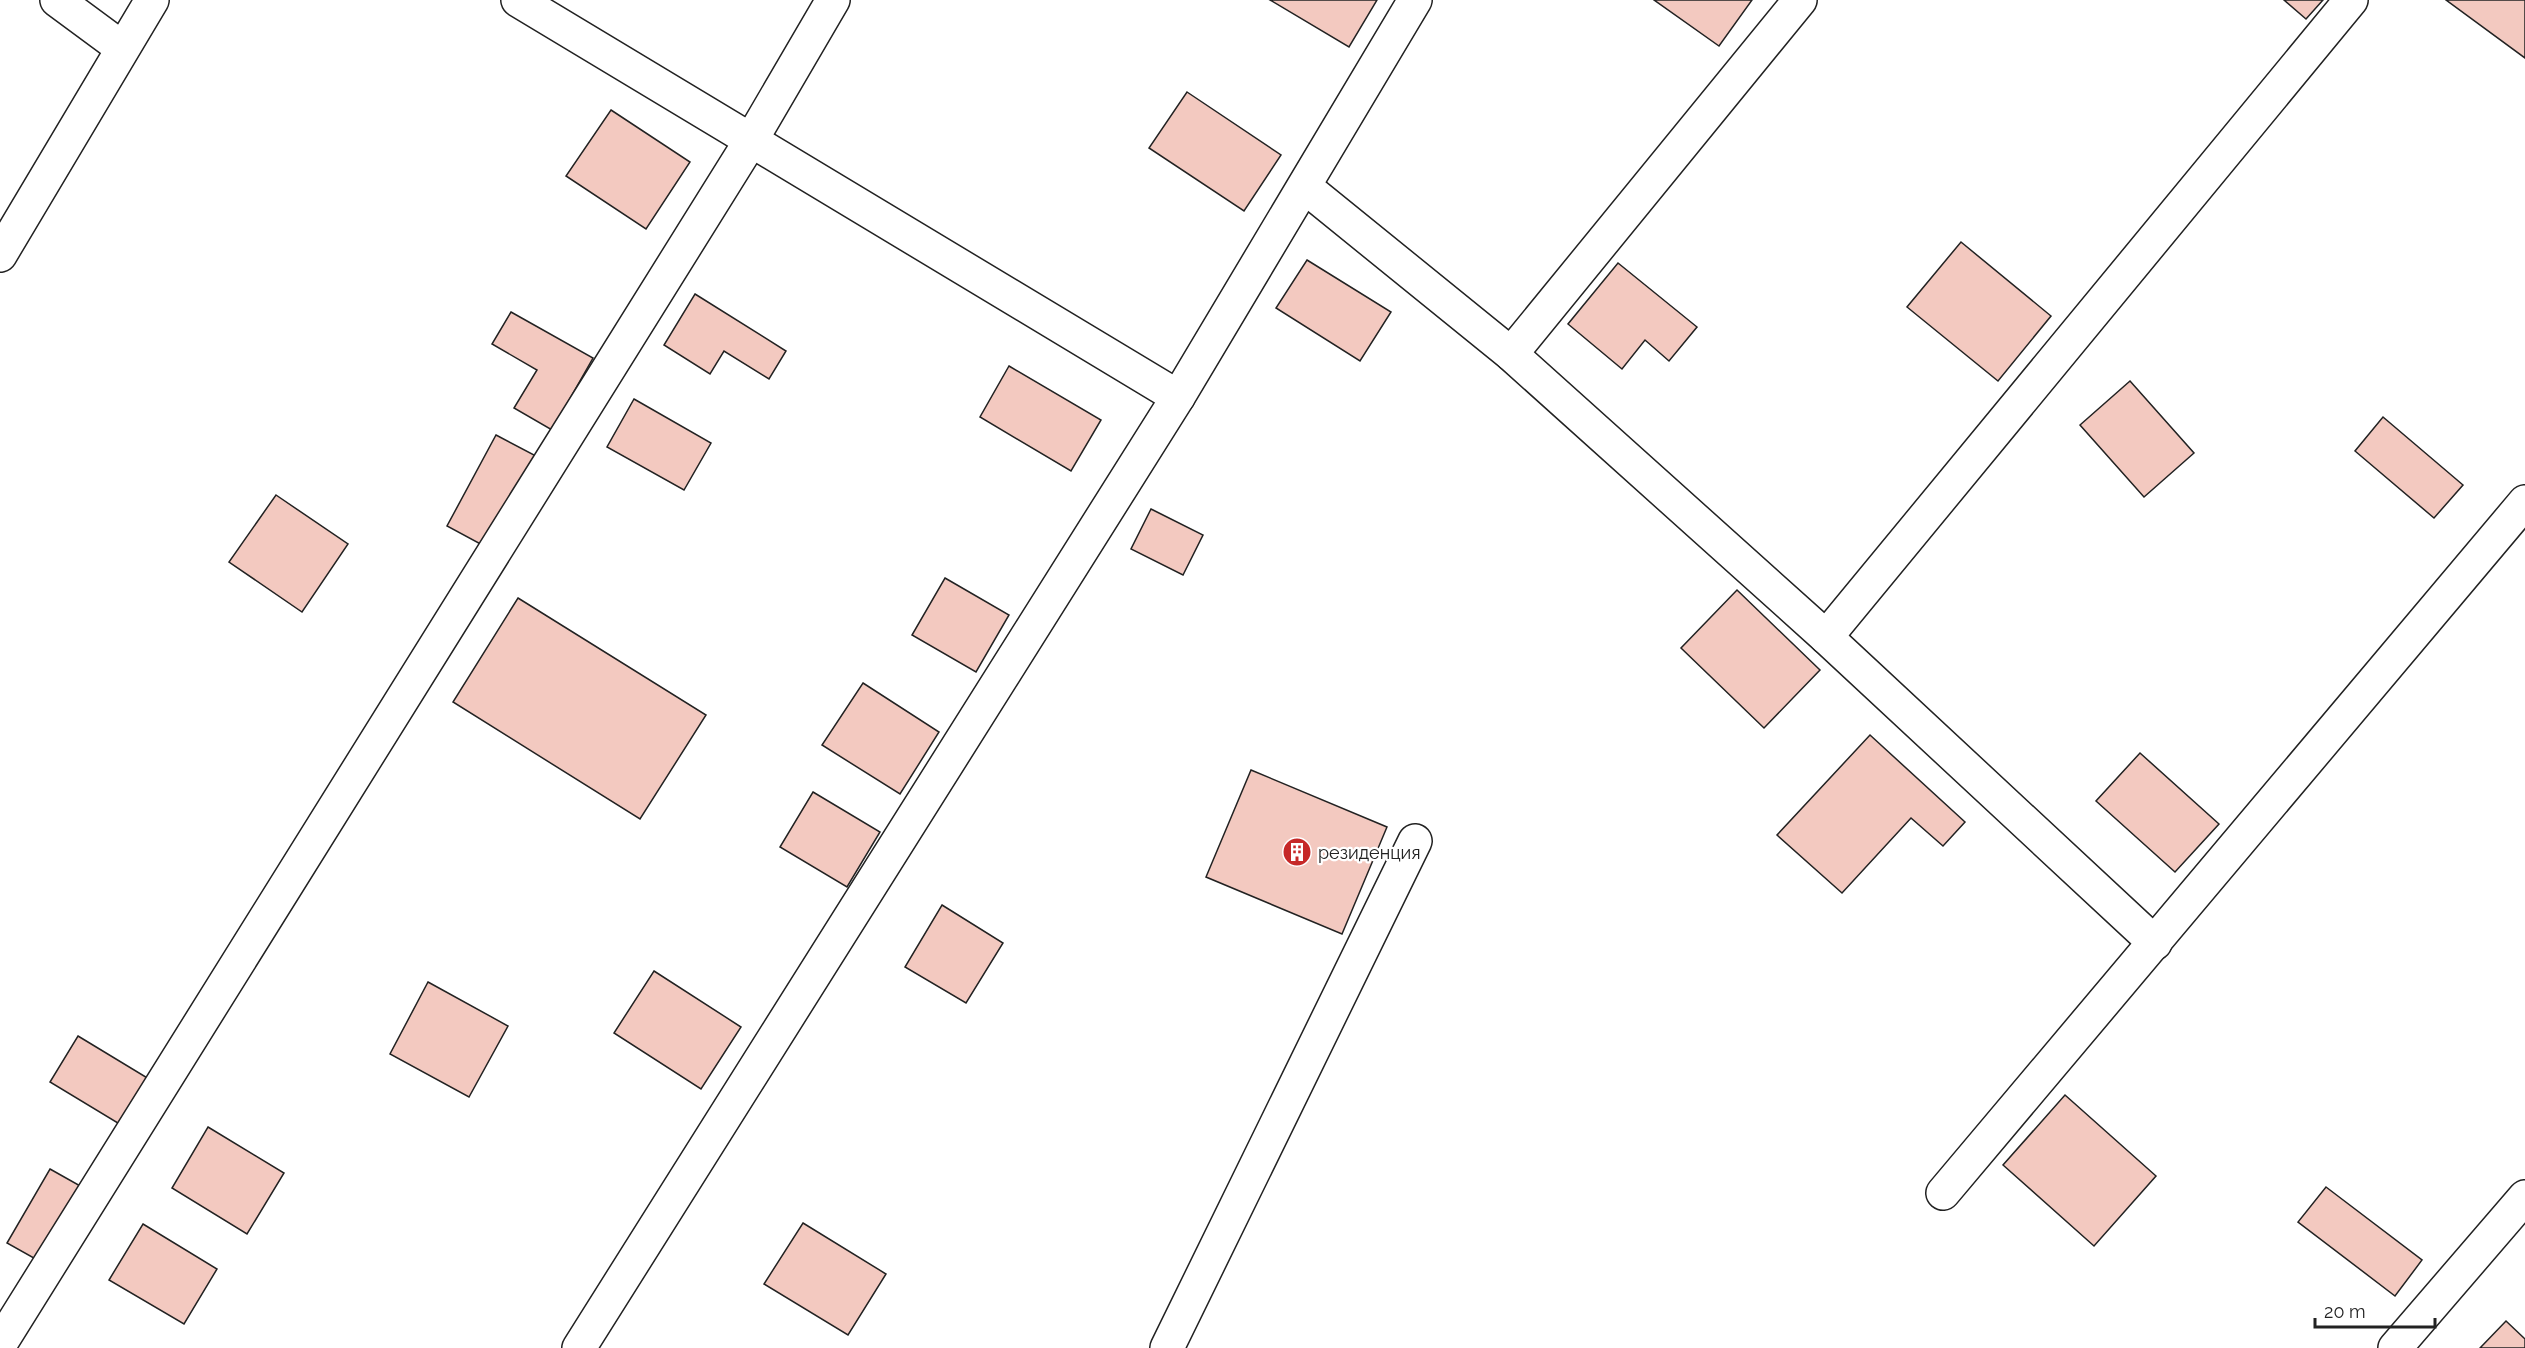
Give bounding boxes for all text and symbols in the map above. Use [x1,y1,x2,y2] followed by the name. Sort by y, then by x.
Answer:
[1281,836,1313,868] building icon: резиденция
[1318,842,1421,863] place label: резиденция
[2315,1291,2435,1329] scale bar
[2324,1301,2366,1322] text: 20 m

